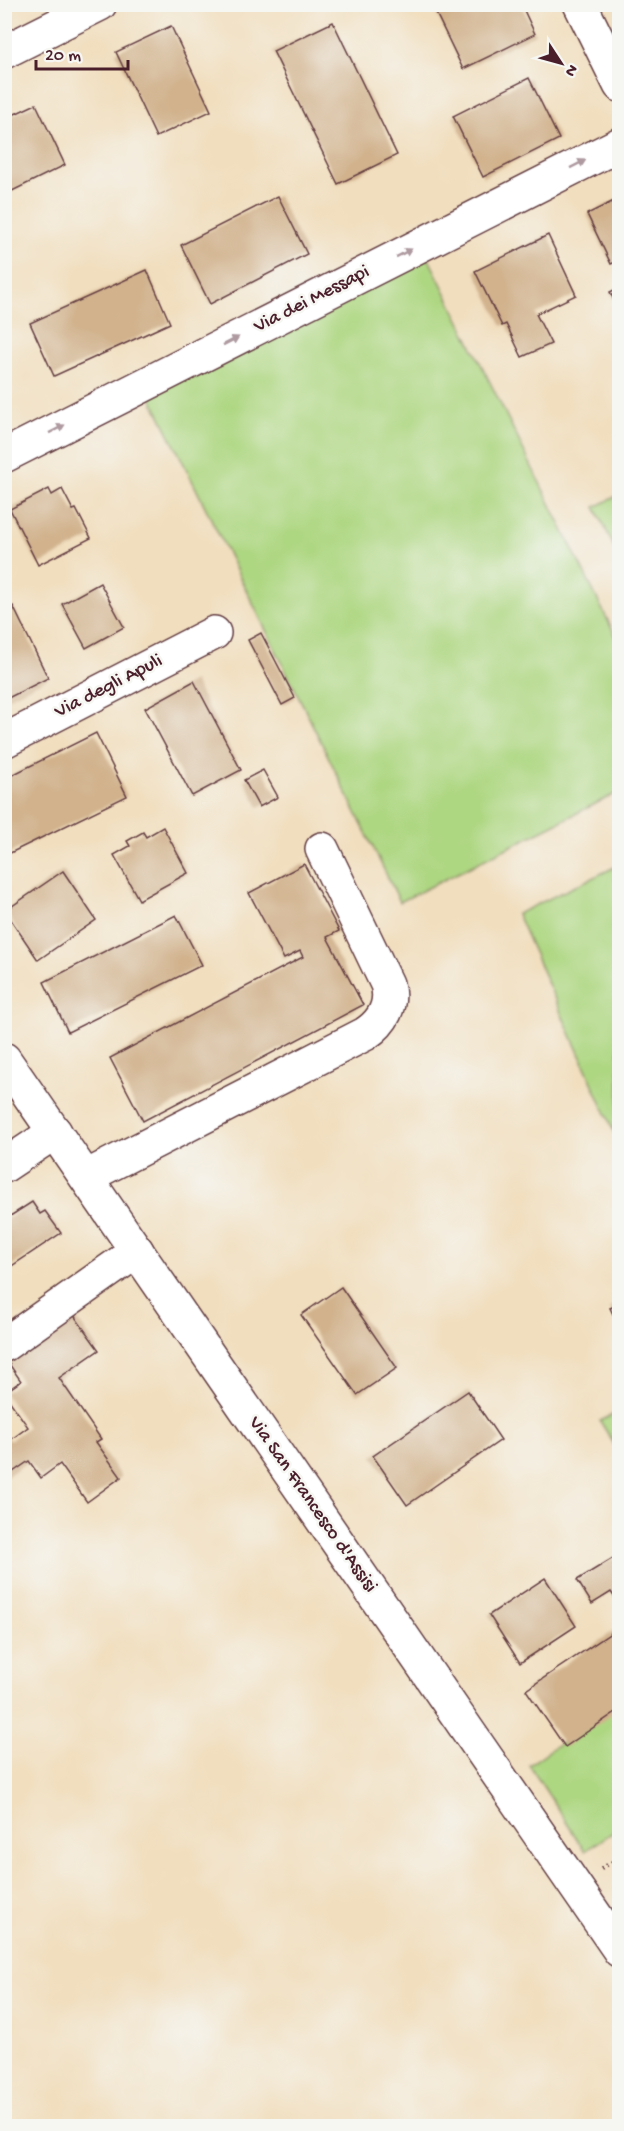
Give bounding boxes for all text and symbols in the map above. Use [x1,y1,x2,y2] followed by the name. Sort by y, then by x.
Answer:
[36,33,128,71] scale bar
[531,33,591,93] north arrow
[45,46,81,67] text: 20 m
[559,60,581,80] text: N
[570,160,587,169] one-way arrow
[396,248,413,258] one-way arrow
[249,261,374,339] street label: Via dei Messapi
[222,336,239,346] one-way arrow
[48,425,65,434] one-way arrow
[50,650,167,724] street label: Via degli Apuli
[242,1412,382,1597] street label: Via San Francesco d'Assisi

